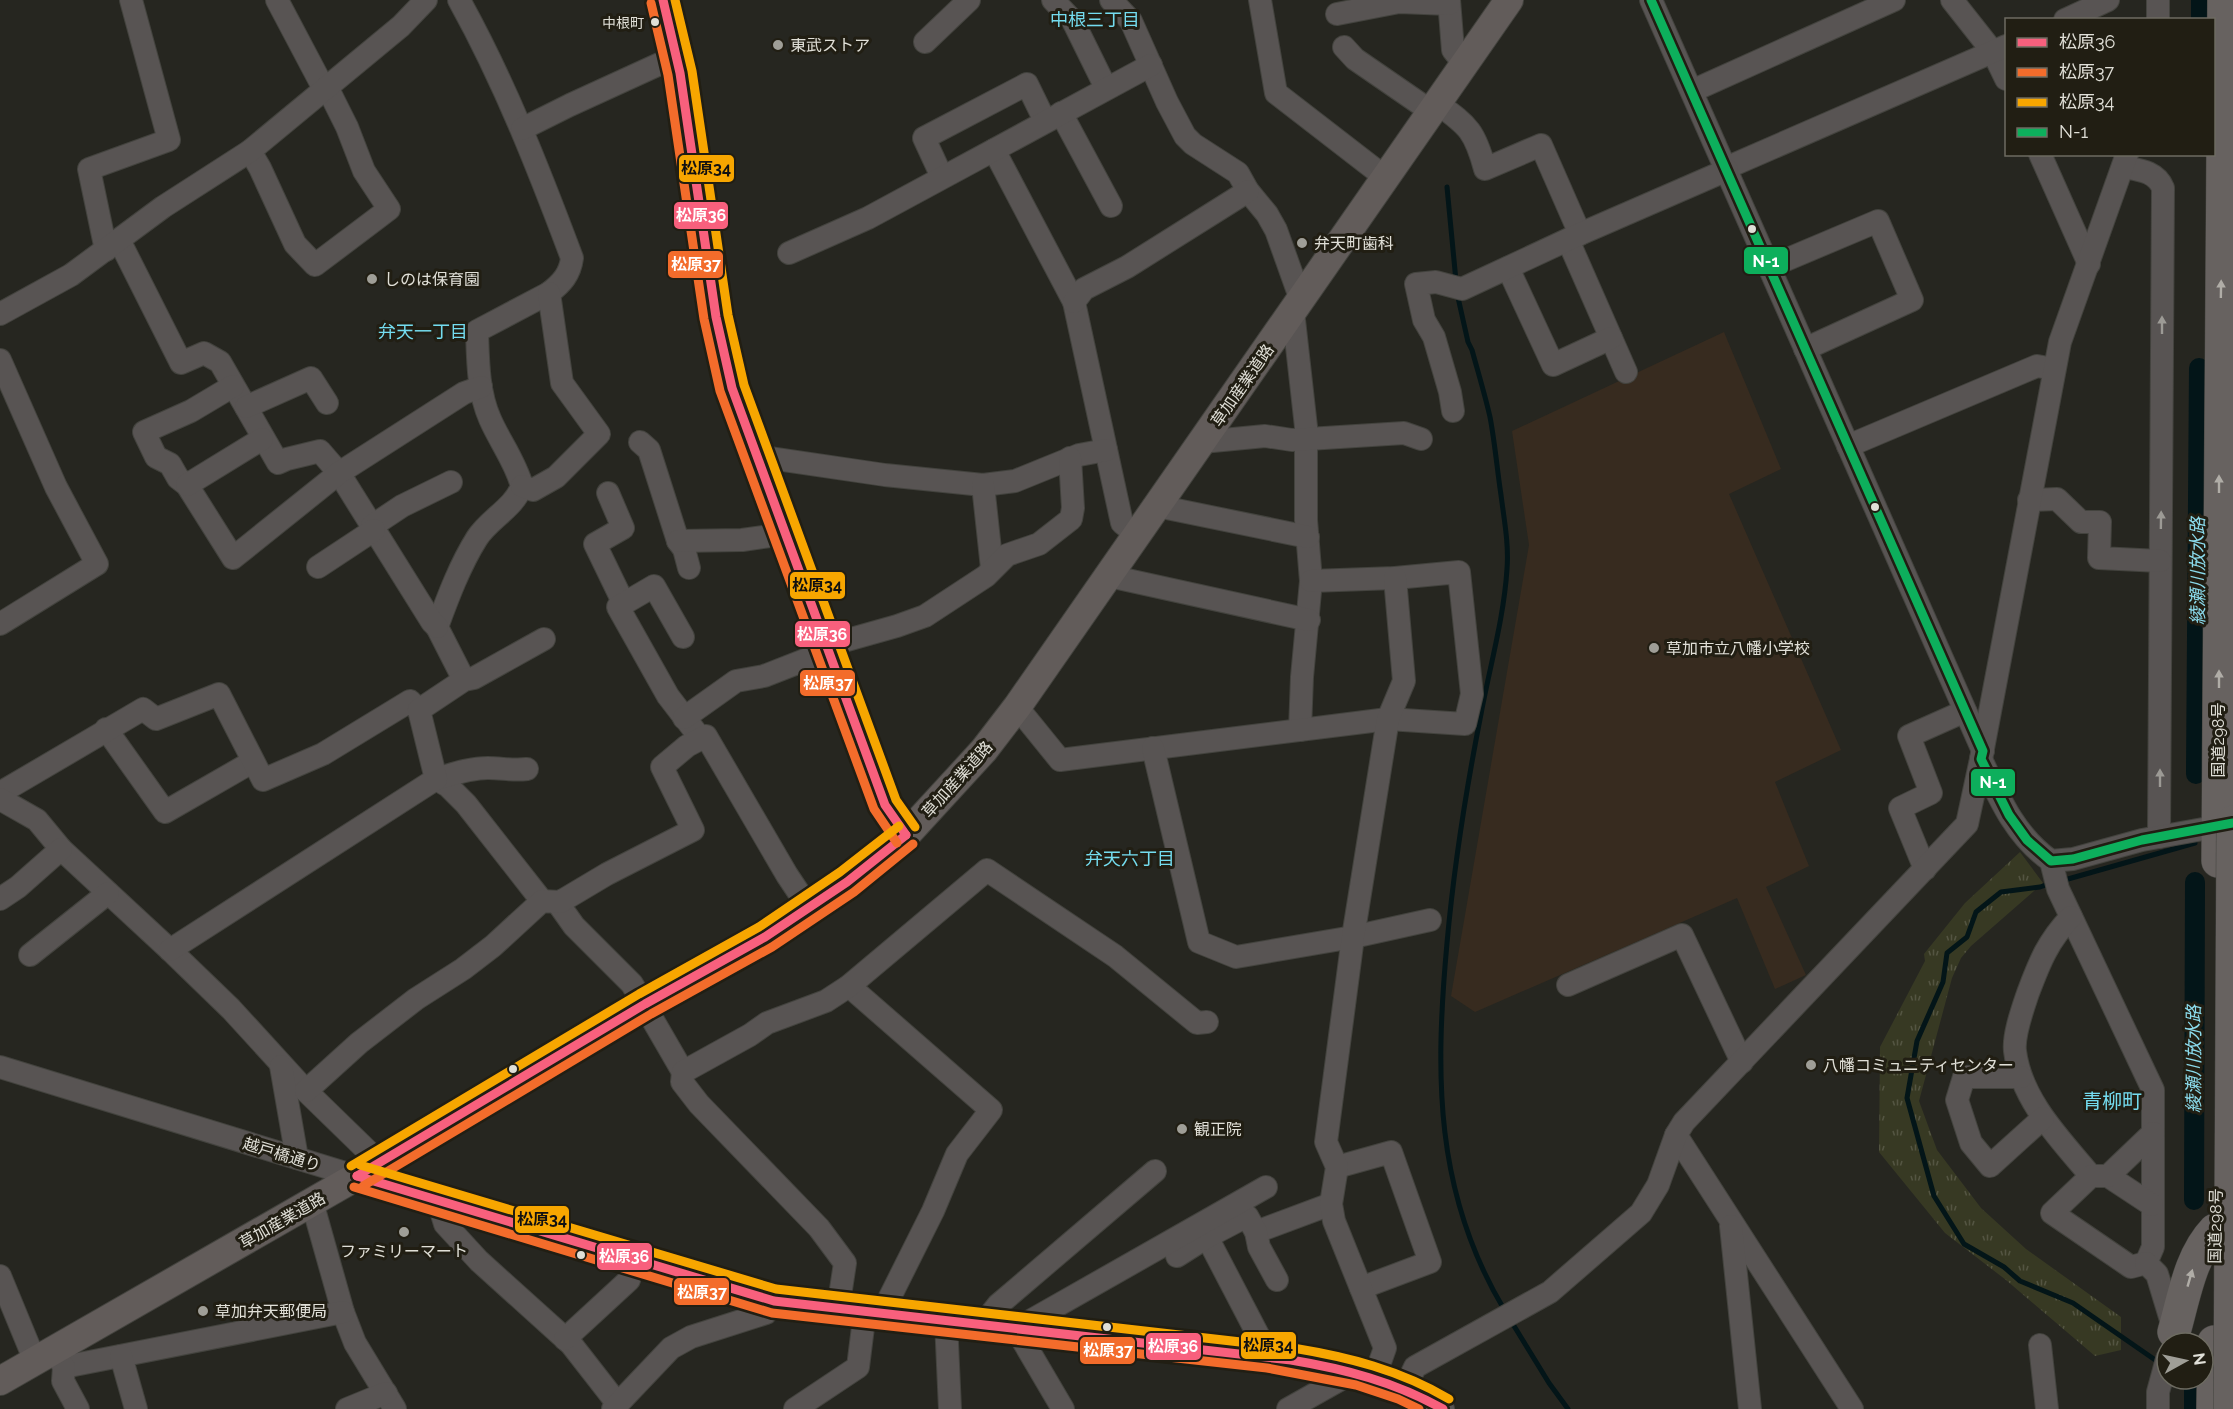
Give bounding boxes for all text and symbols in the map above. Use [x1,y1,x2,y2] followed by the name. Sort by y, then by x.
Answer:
[1050,9,1140,30] district label: 中根三丁目
[602,15,644,31] place label: 中根町
[649,16,661,28] marker: 中根町
[2005,18,2215,156] legend
[2059,31,2116,52] text: 松原36
[790,36,870,55] place label: 東武ストア
[771,38,785,52] marker: 東武ストア
[2059,61,2115,82] text: 松原37
[2059,91,2115,112] text: 松原34
[2059,121,2088,142] text: N-1
[678,154,735,183] line badge: 松原34
[681,159,731,178] text: 松原34
[673,201,729,230] line badge: 松原36
[676,206,727,225] text: 松原36
[1746,223,1758,235] unlabelled marker
[1314,234,1394,253] place label: 弁天町歯科
[1295,236,1309,250] marker: 弁天町歯科
[1743,246,1789,275] line badge: N-1
[667,250,724,279] line badge: 松原37
[1753,252,1779,271] text: N-1
[671,255,721,274] text: 松原37
[384,270,480,289] place label: しのは保育園
[365,272,379,286] marker: しのは保育園
[2216,279,2226,298] one-way arrow
[2157,316,2167,335] one-way arrow
[378,321,468,342] district label: 弁天一丁目
[1207,341,1278,430] street label: 草加産業道路
[2215,474,2224,493] one-way arrow
[1869,501,1881,513] unlabelled marker
[2156,511,2166,530] one-way arrow
[2187,515,2208,625] water label: 綾瀬川放水路
[789,571,846,600] line badge: 松原34
[792,576,842,595] text: 松原34
[794,620,851,648] line badge: 松原36
[797,625,848,644] text: 松原36
[1666,639,1810,658] place label: 草加市立八幡小学校
[1647,641,1661,655] marker: 草加市立八幡小学校
[799,669,856,697] line badge: 松原37
[2214,669,2224,688] one-way arrow
[803,674,853,693] text: 松原37
[2209,702,2228,778] street label: 国道298号
[918,737,997,821] street label: 草加産業道路
[1970,768,2016,797] line badge: N-1
[2155,769,2165,788] one-way arrow
[1980,773,2006,792] text: N-1
[1085,848,1175,869] district label: 弁天六丁目
[2183,1003,2204,1113] water label: 綾瀬川放水路
[1823,1056,2014,1075] place label: 八幡コミュニティセンター
[1804,1058,1818,1072] marker: 八幡コミュニティセンター
[507,1063,519,1075] unlabelled marker
[2082,1089,2142,1113] district label: 青柳町
[1194,1120,1242,1139] place label: 観正院
[1175,1122,1189,1136] marker: 観正院
[241,1134,323,1175] street label: 越戸橋通り
[236,1188,329,1253] street label: 草加産業道路
[2205,1188,2226,1264] street label: 国道298号
[514,1205,570,1234] line badge: 松原34
[517,1210,567,1229] text: 松原34
[397,1225,411,1239] marker: ファミリーマート
[340,1242,468,1261] place label: ファミリーマート
[596,1242,653,1271] line badge: 松原36
[599,1247,650,1266] text: 松原36
[575,1249,587,1261] unlabelled marker
[2186,1269,2195,1287] one-way arrow
[673,1277,730,1306] line badge: 松原37
[677,1283,727,1302] text: 松原37
[215,1302,327,1321] place label: 草加弁天郵便局
[196,1304,210,1318] marker: 草加弁天郵便局
[1101,1321,1113,1333] unlabelled marker
[1240,1331,1297,1360] line badge: 松原34
[2155,1331,2215,1391] north arrow
[1145,1332,1202,1361] line badge: 松原36
[1079,1336,1136,1365] line badge: 松原37
[1243,1336,1293,1355] text: 松原34
[1148,1337,1199,1356] text: 松原36
[1083,1341,1133,1360] text: 松原37
[2189,1352,2210,1366] text: N

